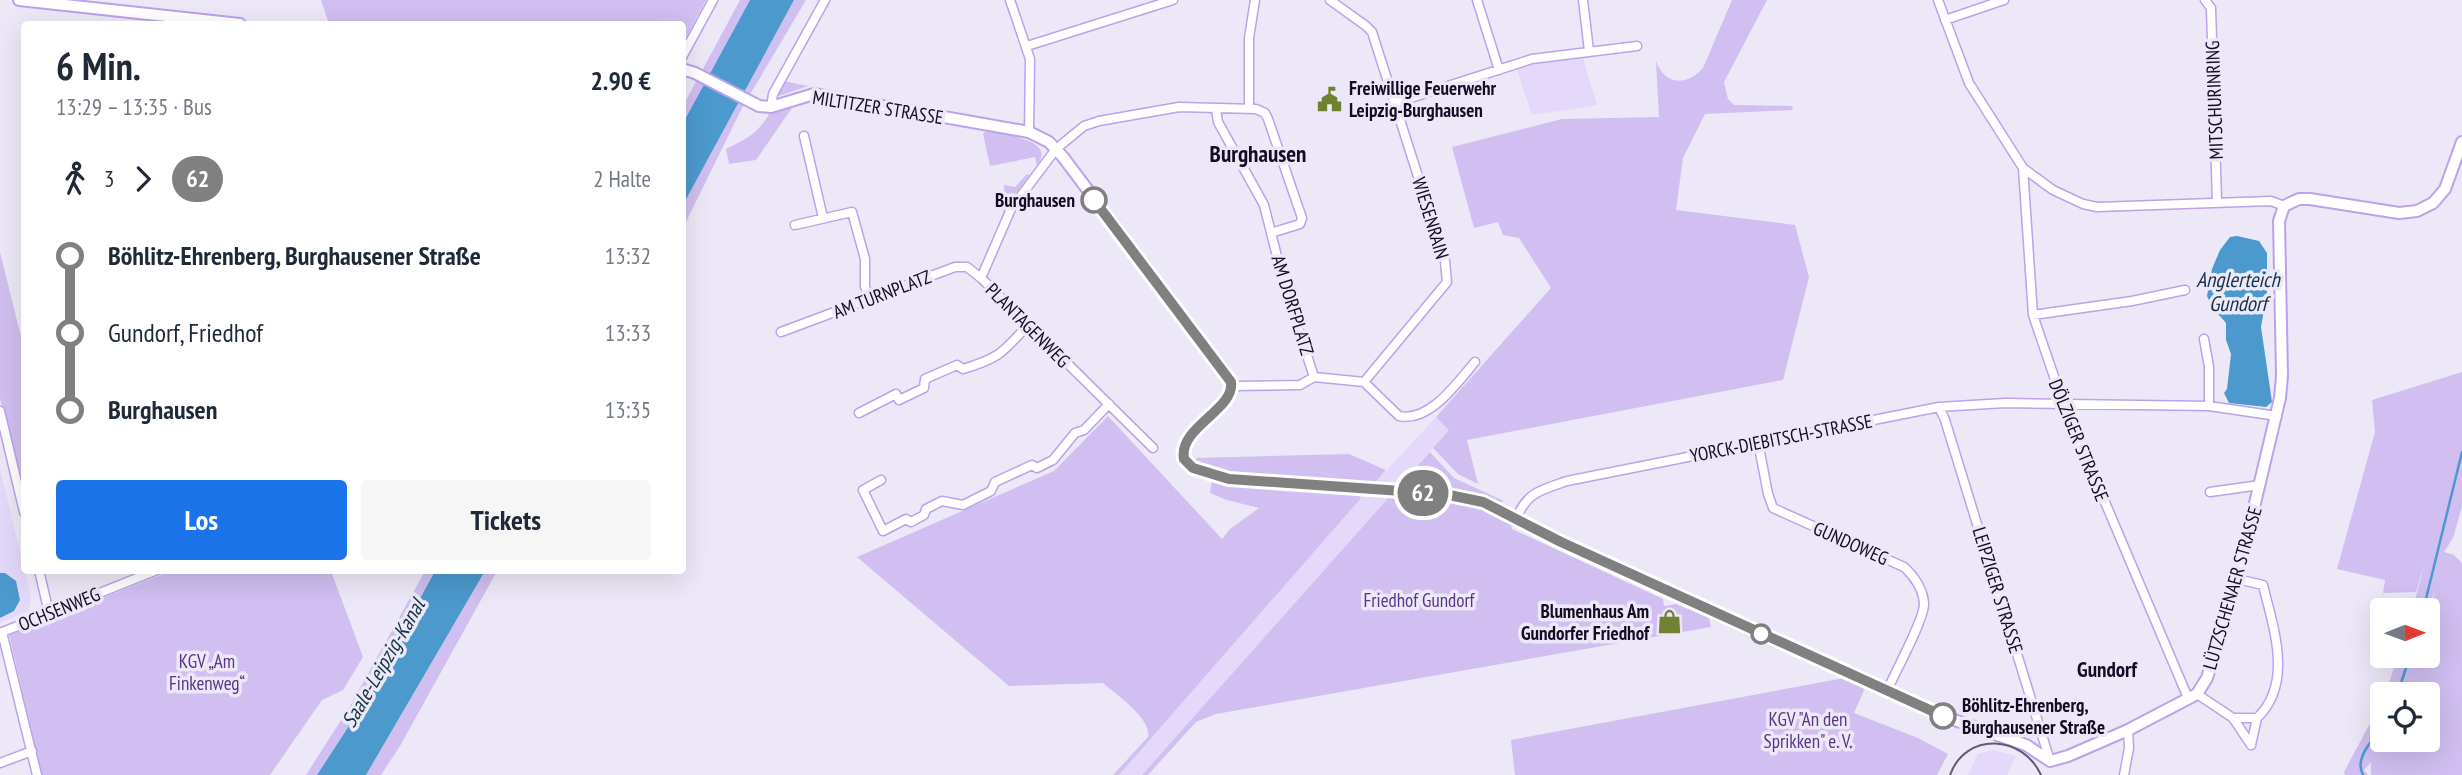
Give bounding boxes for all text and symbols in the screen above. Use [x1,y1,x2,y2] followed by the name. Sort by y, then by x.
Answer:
[2200,40,2228,160] street label: MITSCHURINRING
[56,41,141,90] text: 6 Min.
[590,64,651,97] text: 2.90 €
[1349,76,1497,122] place label: Freiwillige Feuerwehr Leipzig-Burghausen
[811,85,945,129] street label: MILTITZER STRASSE
[1315,85,1343,113] public building icon: Freiwillige Feuerwehr Leipzig-Burghausen
[56,92,212,121] text: 13:29 – 13:35 · Bus
[1210,139,1306,168] district label: Burghausen
[56,160,94,198] icon: walk
[124,160,162,198] icon: forward
[186,163,209,194] text: 62
[104,164,114,193] text: 3
[593,164,651,193] text: 2 Halte
[1407,174,1455,262] street label: WIESENRAIN
[1081,187,1107,213] marker: Burghausen
[995,188,1075,212] place label: Burghausen
[108,239,481,272] text: Böhlitz-Ehrenberg, Burghausener Straße
[605,241,651,270] text: 13:32
[1266,252,1320,358] street label: AM DORFPLATZ
[830,264,934,324] street label: AM TURNPLATZ
[2196,266,2282,317] water label: Anglerteich Gundorf
[981,278,1075,372] street label: PLANTAGENWEG
[108,316,263,349] text: Gundorf, Friedhof
[605,318,651,347] text: 13:33
[2044,375,2114,505] street label: DÖLZIGER STRASSE
[108,393,217,426] text: Burghausen
[605,395,651,424] text: 13:35
[1688,409,1874,467] street label: YORCK-DIEBITSCH-STRASSE
[1392,470,1454,516] line badge: 62
[1412,477,1434,508] text: 62
[56,480,347,560] button: Los
[361,480,651,560] button: Tickets
[2197,504,2267,672] street label: LÜTZSCHENAER STRASSE
[1810,516,1892,570] street label: GUNDOWEG
[1967,524,2029,656] street label: LEIPZIGER STRASSE
[15,582,103,636] street label: OCHSENWEG
[1364,588,1476,612] park label: Friedhof Gundorf
[335,592,432,732] water label: Saale-Leipzig-Kanal
[2370,598,2440,668] north arrow
[2370,598,2440,752] map controls
[1521,599,1650,645] place label: Blumenhaus Am Gundorfer Friedhof
[1655,608,1683,636] shop icon: Blumenhaus Am Gundorfer Friedhof
[1751,624,1771,644] unlabelled marker
[169,649,245,695] park label: KGV „Am Finkenweg“
[2077,656,2138,683] district label: Gundorf
[2370,682,2440,752] button: locate
[1962,693,2105,739] place label: Böhlitz-Ehrenberg, Burghausener Straße
[1930,703,1956,729] marker: Böhlitz-Ehrenberg, Burghausener Straße
[1764,707,1852,753] park label: KGV "An den Sprikken" e. V.

